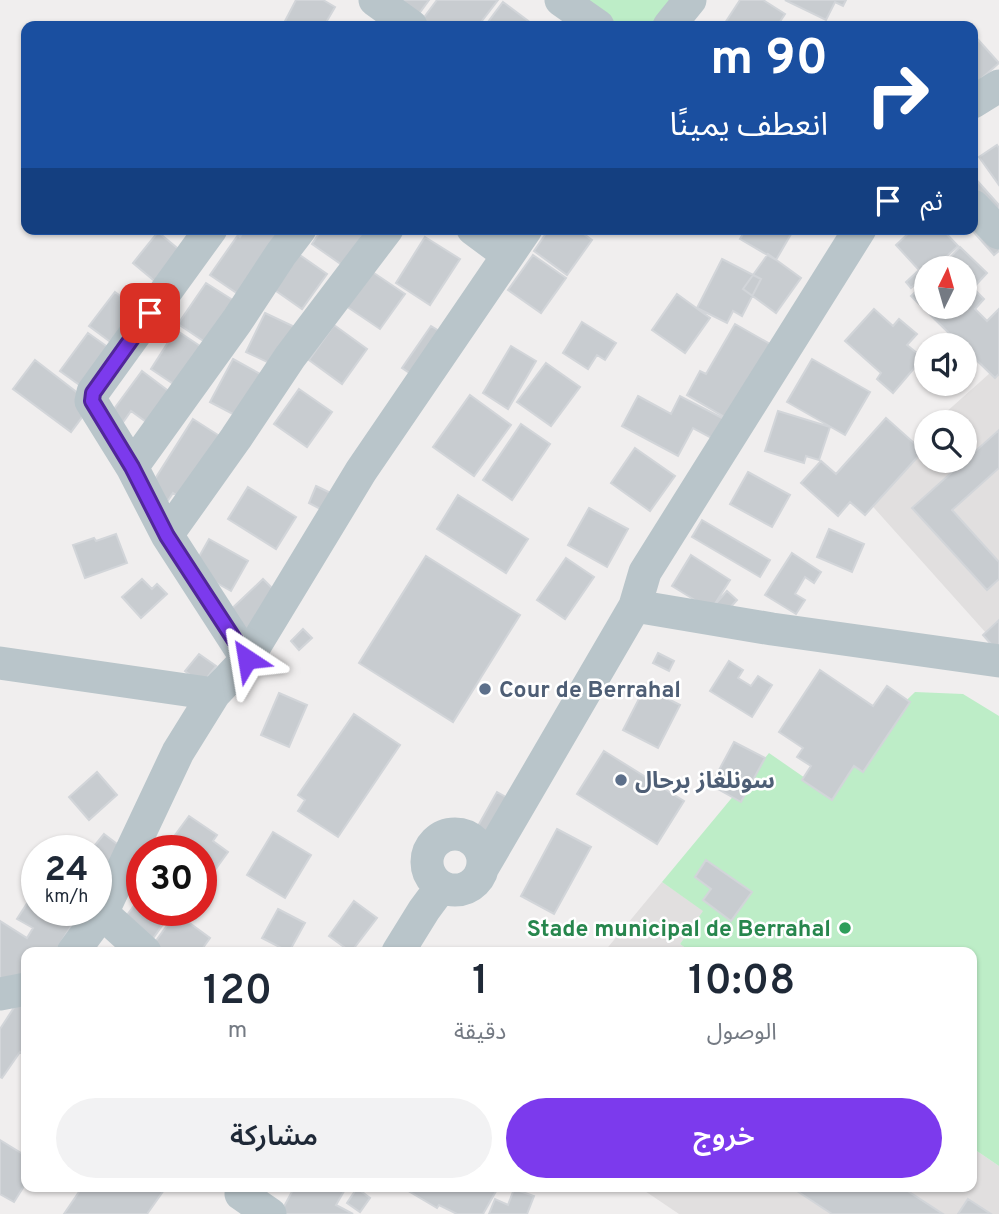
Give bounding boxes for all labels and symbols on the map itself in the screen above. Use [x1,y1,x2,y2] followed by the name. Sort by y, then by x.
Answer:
[914,256,976,318] north arrow
[120,283,180,343] pin
[210,622,284,696] position arrow
[499,677,681,706] place label: Cour de Berrahal
[477,681,493,697] marker: Cour de Berrahal
[635,768,775,797] place label: سونلغاز برحال
[613,772,629,788] marker: سونلغاز برحال
[126,835,217,926] speed limit sign: 30
[527,916,831,945] place label: Stade municipal de Berrahal
[837,920,853,936] marker: Stade municipal de Berrahal

